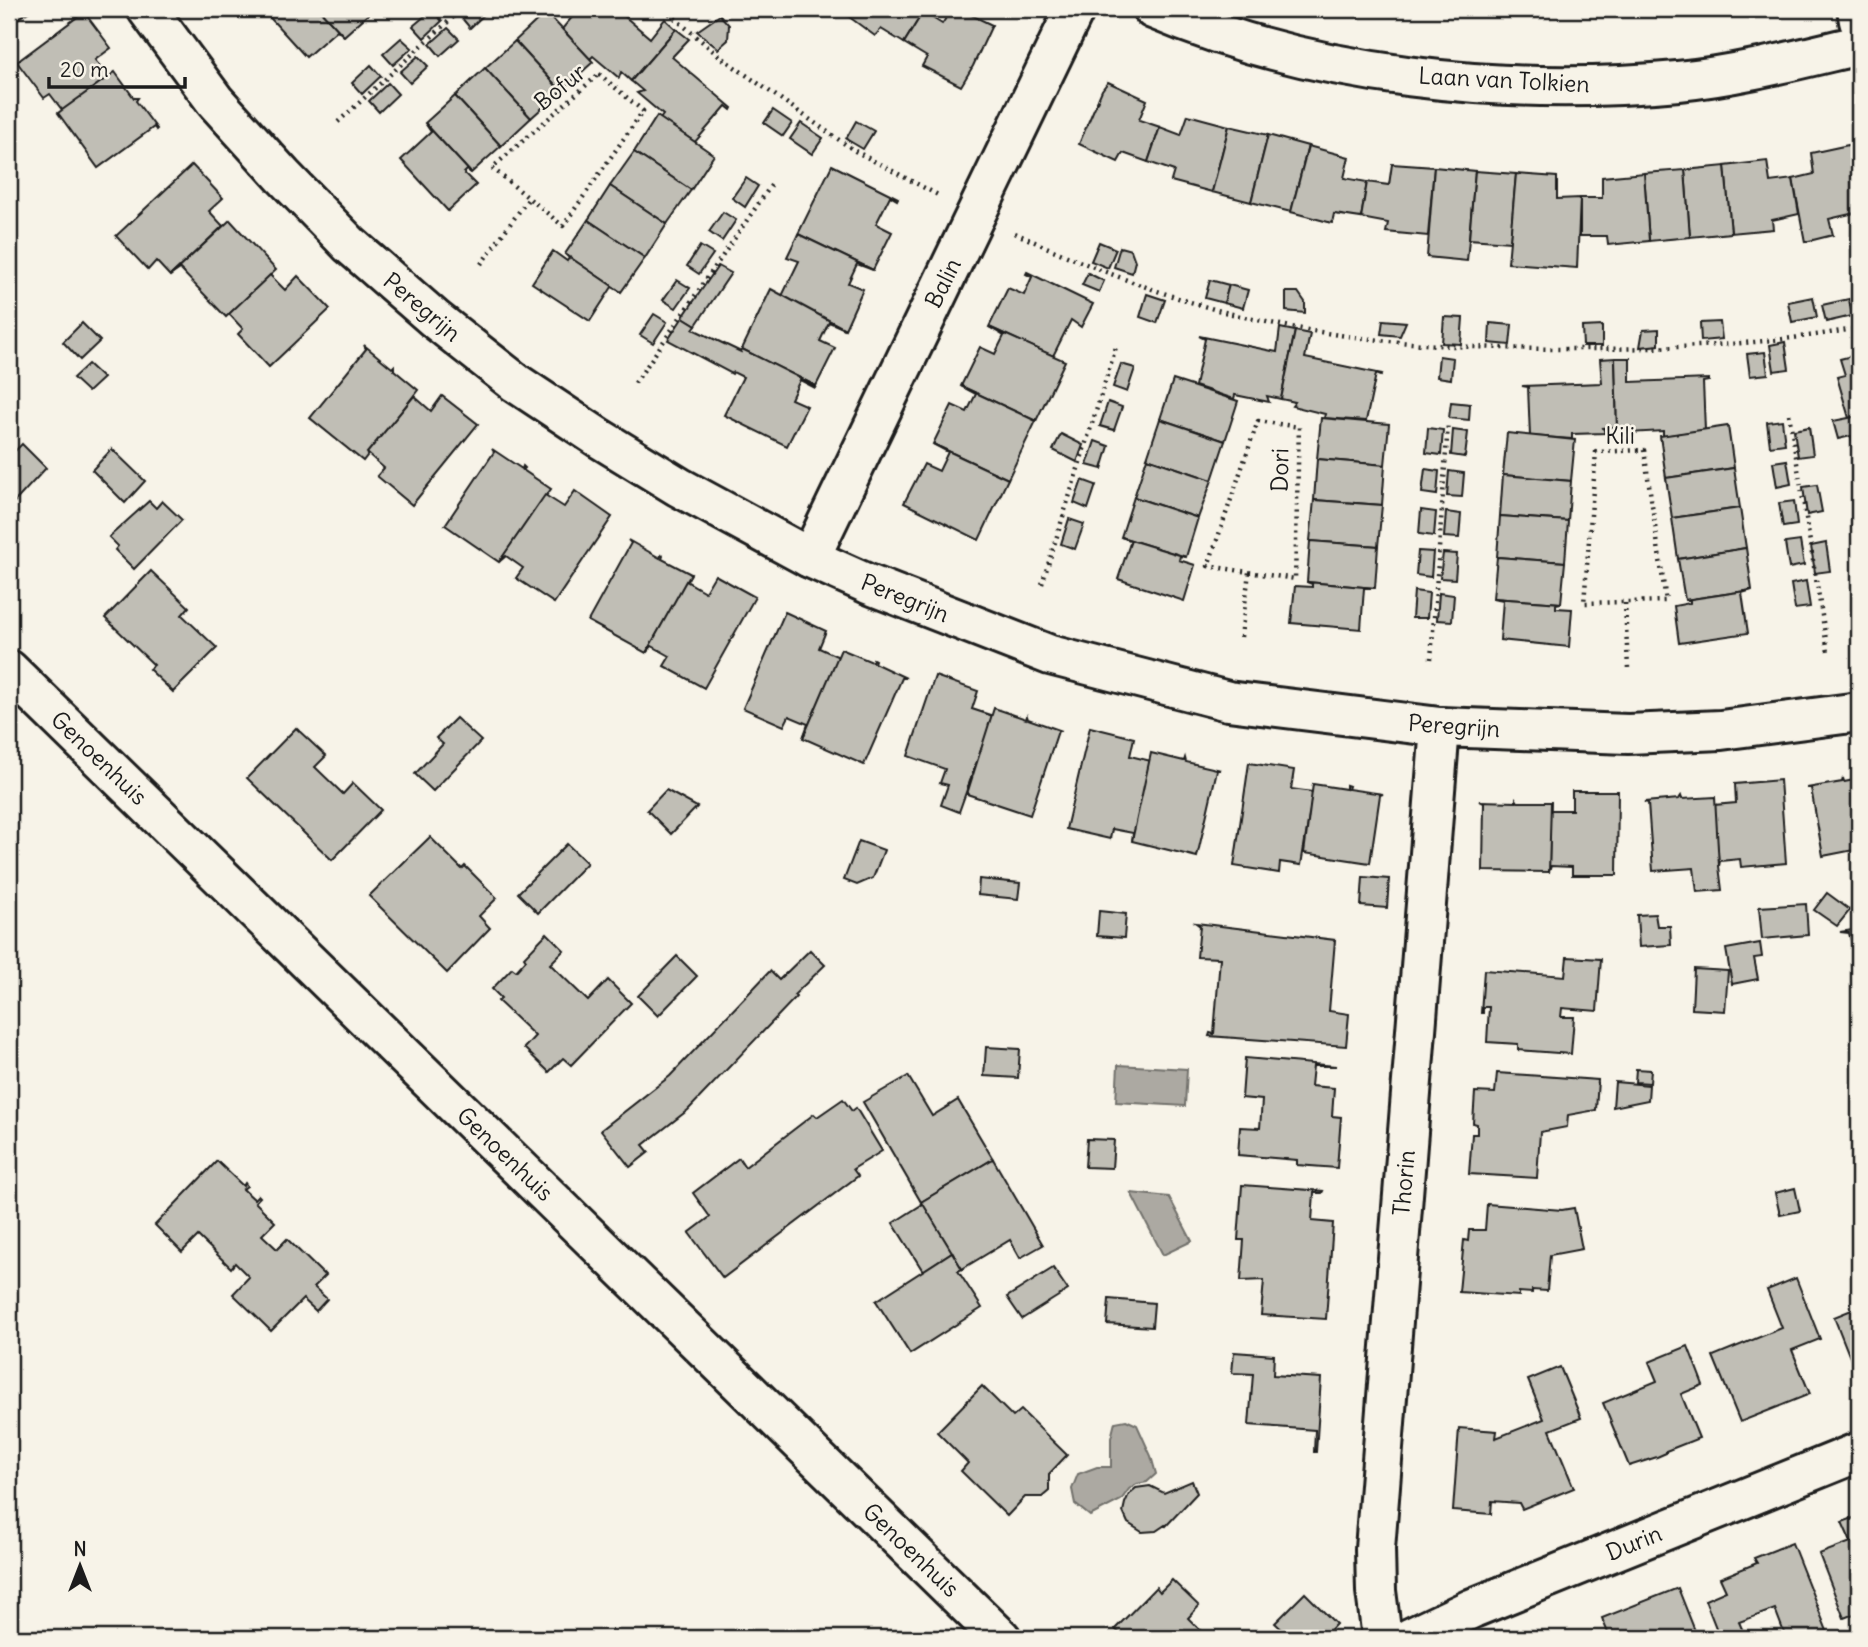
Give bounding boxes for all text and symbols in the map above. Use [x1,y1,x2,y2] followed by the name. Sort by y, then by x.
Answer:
[49,46,186,90] scale bar
[60,56,109,83] text: 20 m
[528,57,592,116] street label: Bofur
[1418,61,1590,98] street label: Laan van Tolkien
[918,253,967,312] street label: Balin
[378,266,467,347] street label: Peregrijn
[1605,421,1635,450] street label: Kili
[1265,448,1294,492] street label: Dori
[857,567,953,628] street label: Peregrijn
[45,704,154,811] street label: Genoenhuis
[1407,708,1501,743] street label: Peregrijn
[451,1100,560,1207] street label: Genoenhuis
[1386,1149,1421,1217] street label: Thorin
[857,1496,966,1603] street label: Genoenhuis
[1602,1518,1666,1567] street label: Durin
[46,1532,116,1602] north arrow
[73,1537,87,1561] text: N

